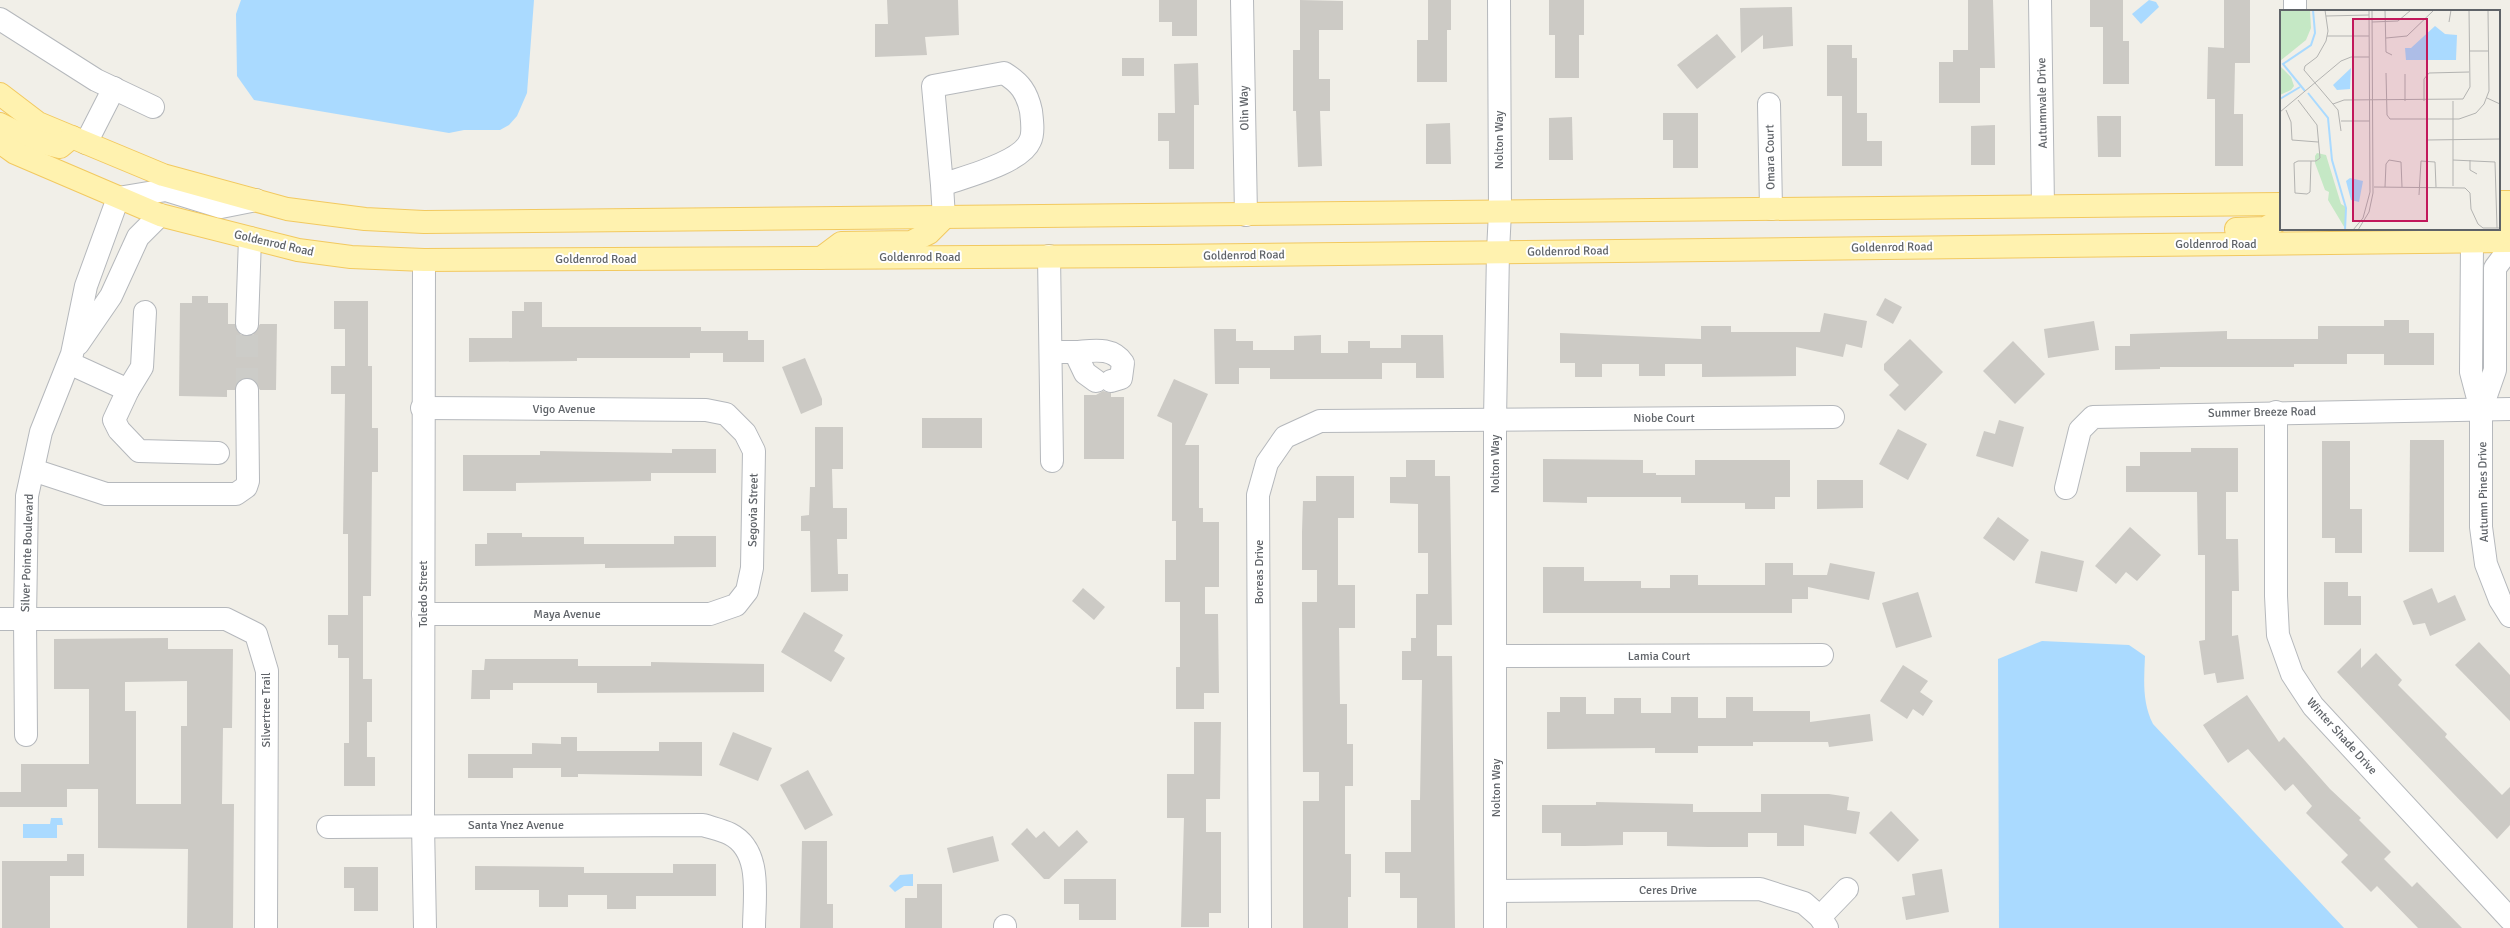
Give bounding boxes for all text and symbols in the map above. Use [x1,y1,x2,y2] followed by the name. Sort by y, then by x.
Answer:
[2280,10,2500,230] inset map
[2034,57,2051,149] street label: Autumnvale Drive
[1237,85,1252,131] street label: Olin Way
[1492,110,1507,169] street label: Nolton Way
[1762,124,1779,190] street label: Omara Court
[233,227,315,260] street label: Goldenrod Road
[2175,237,2257,252] street label: Goldenrod Road
[1851,239,1933,256] street label: Goldenrod Road
[1527,243,1609,260] street label: Goldenrod Road
[1203,247,1285,264] street label: Goldenrod Road
[879,250,961,265] street label: Goldenrod Road
[555,252,637,267] street label: Goldenrod Road
[533,402,595,417] street label: Vigo Avenue
[2208,404,2316,421] street label: Summer Breeze Road
[1633,411,1695,426] street label: Niobe Court
[1488,434,1503,493] street label: Nolton Way
[2475,442,2492,542] street label: Autumn Pines Drive
[745,473,762,547] street label: Segovia Street
[18,494,37,612] street label: Silver Pointe Boulevard
[1252,540,1267,604] street label: Boreas Drive
[416,560,431,628] street label: Toledo Street
[533,607,601,622] street label: Maya Avenue
[1628,649,1690,664] street label: Lamia Court
[259,672,274,747] street label: Silvertree Trail
[2303,695,2380,778] street label: Winter Shade Drive
[1489,758,1504,817] street label: Nolton Way
[468,818,564,833] street label: Santa Ynez Avenue
[1639,883,1697,898] street label: Ceres Drive

